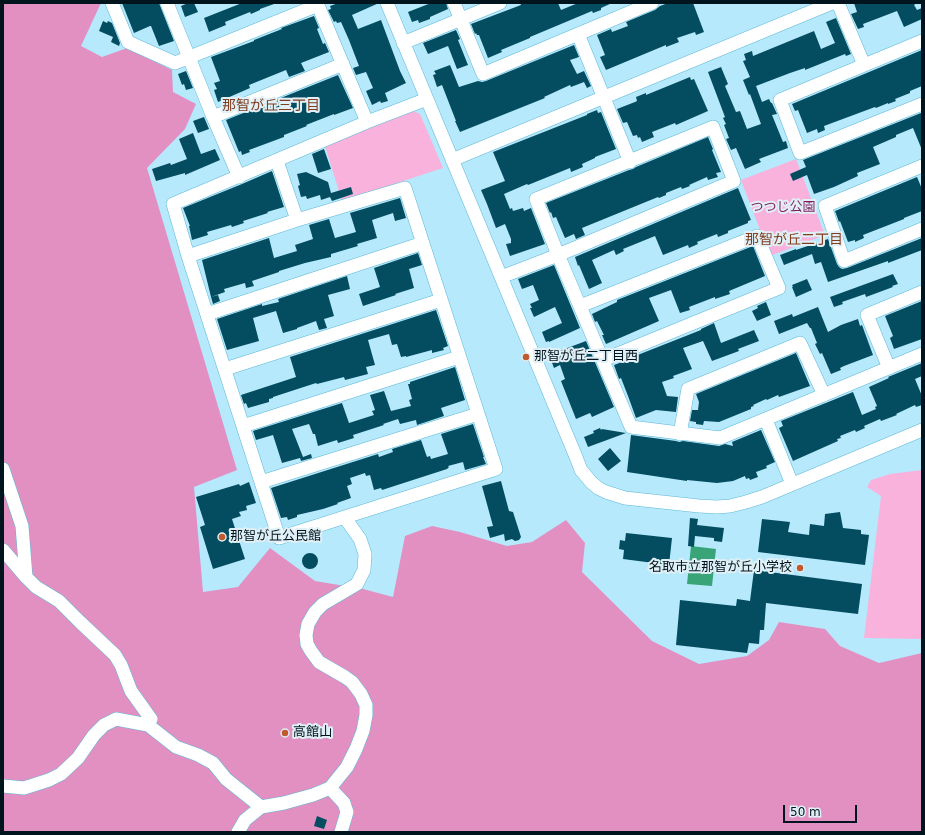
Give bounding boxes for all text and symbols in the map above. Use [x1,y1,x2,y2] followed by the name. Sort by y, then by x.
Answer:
[222,98,320,114] district label: 那智が丘三丁目
[751,200,815,216] park label: つつじ公園
[745,232,843,248] district label: 那智が丘二丁目
[534,349,638,365] place label: 那智が丘二丁目西
[521,352,531,362] marker: 那智が丘二丁目西
[230,529,321,545] place label: 那智が丘公民館
[217,532,227,542] marker: 那智が丘公民館
[649,560,792,576] place label: 名取市立那智が丘小学校
[795,563,805,573] marker: 名取市立那智が丘小学校
[293,725,332,741] place label: 高館山
[280,728,290,738] marker: 高館山
[785,797,859,823] scale bar
[790,805,821,819] text: 50 m

